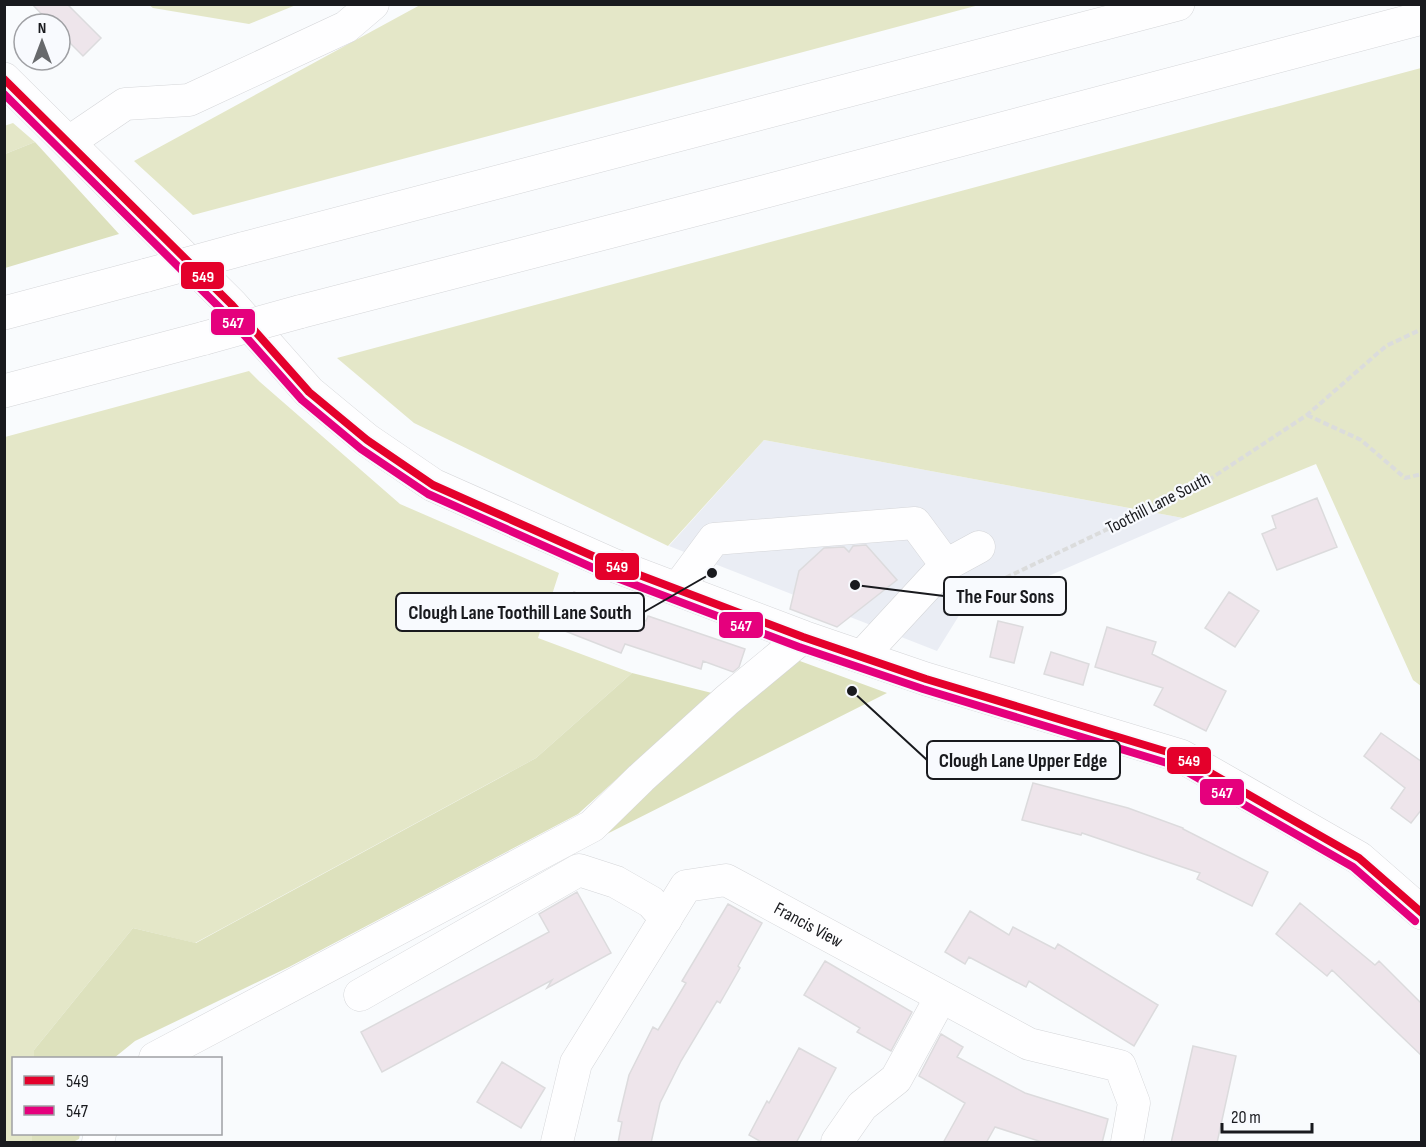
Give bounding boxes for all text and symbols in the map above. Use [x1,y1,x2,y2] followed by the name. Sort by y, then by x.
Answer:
[12,12,72,72] north arrow
[38,19,46,38] text: N
[180,261,225,290] line badge: 549
[192,268,214,287] text: 549
[210,308,256,336] line badge: 547
[222,314,244,333] text: 547
[1102,468,1214,539] street label: Toothill Lane South
[594,552,640,581] line badge: 549
[606,558,628,577] text: 549
[944,577,1066,615] callout: The Four Sons
[956,585,1054,609] text: The Four Sons
[396,593,644,631] callout: Clough Lane Toothill Lane South
[408,601,632,625] text: Clough Lane Toothill Lane South
[718,611,764,639] line badge: 547
[730,617,752,636] text: 547
[927,741,1120,779] callout: Clough Lane Upper Edge
[1166,746,1212,775] line badge: 549
[939,749,1107,773] text: Clough Lane Upper Edge
[1178,752,1200,771] text: 549
[1199,778,1245,806] line badge: 547
[1211,784,1233,803] text: 547
[770,898,846,952] street label: Francis View
[12,1057,222,1135] legend
[66,1071,89,1092] text: 549
[1222,1096,1312,1134] scale bar
[66,1101,89,1122] text: 547
[1231,1107,1261,1128] text: 20 m

